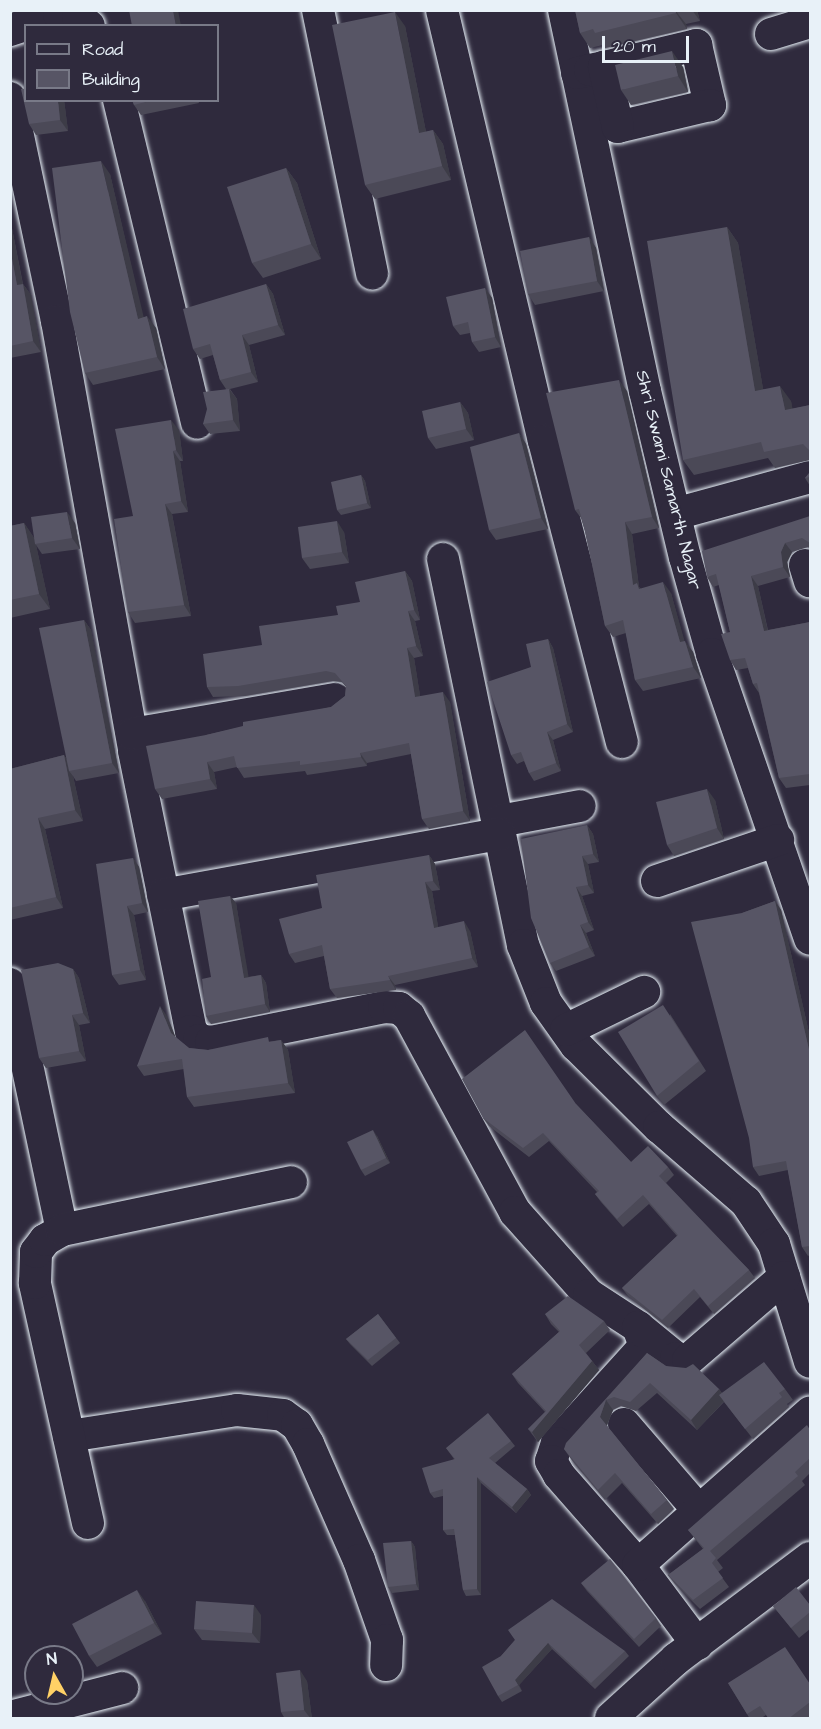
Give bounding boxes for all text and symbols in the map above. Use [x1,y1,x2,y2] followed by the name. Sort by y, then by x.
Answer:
[24,24,219,102] legend
[605,24,692,62] scale bar
[613,34,656,59] text: 20 m
[82,37,123,62] text: Road
[82,67,140,92] text: Building
[630,368,706,592] street label: Shri Swami Samarth Nagar
[24,1645,84,1705] north arrow
[45,1648,58,1671] text: N

